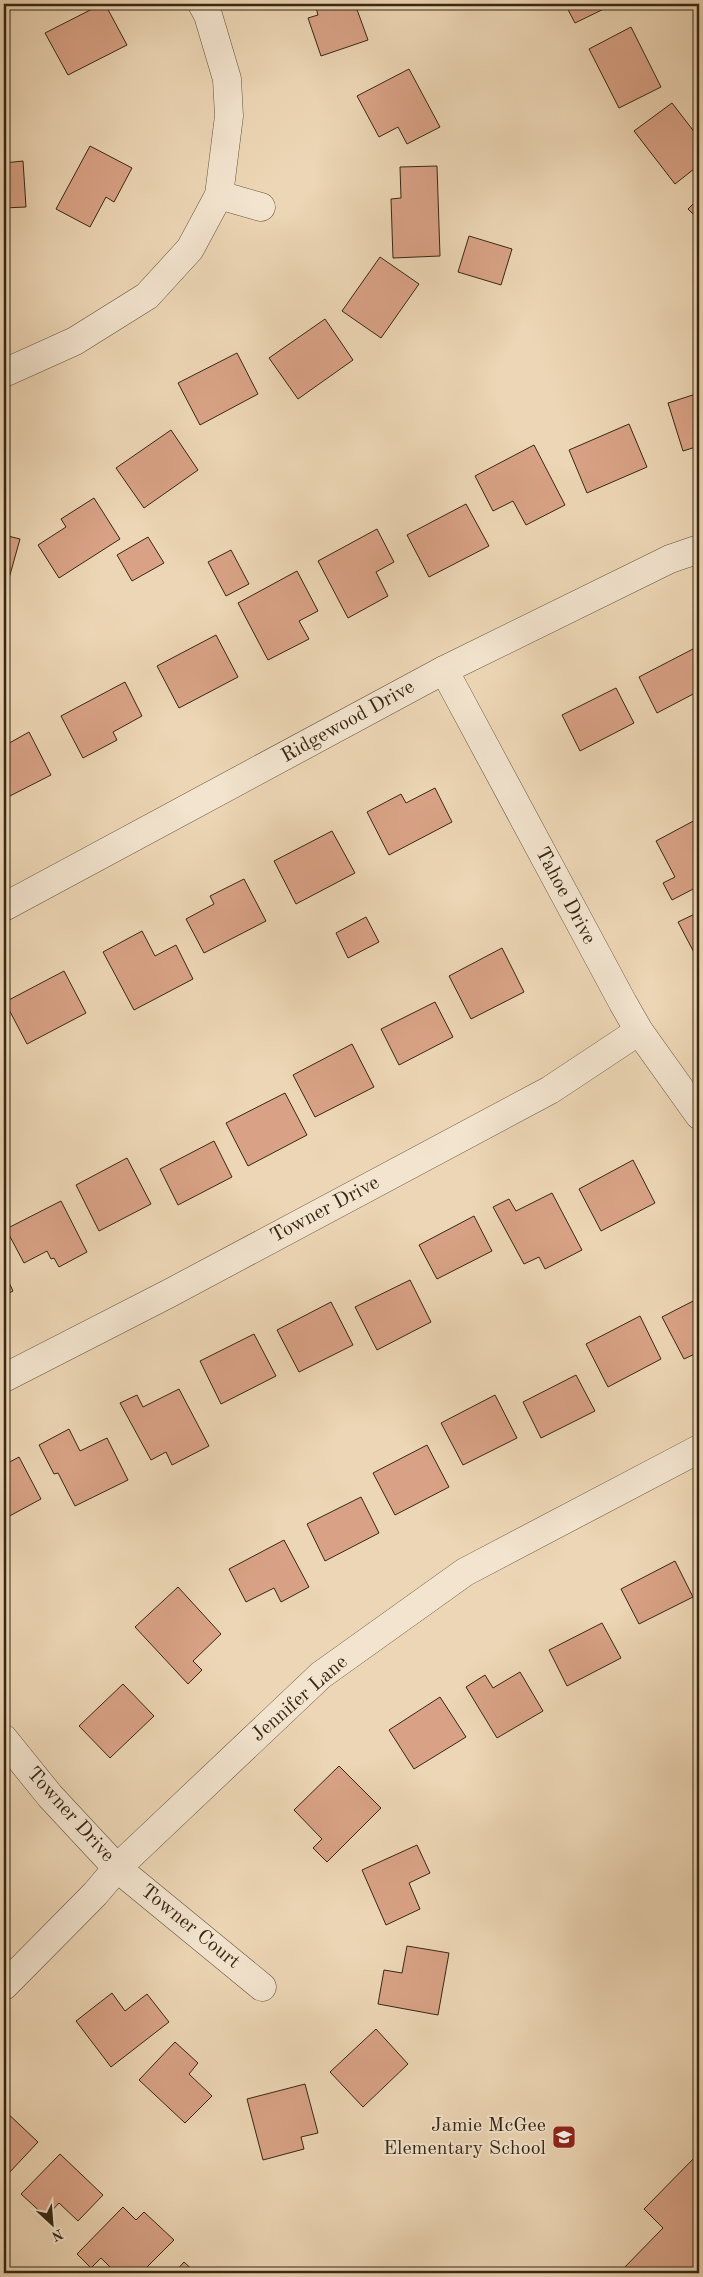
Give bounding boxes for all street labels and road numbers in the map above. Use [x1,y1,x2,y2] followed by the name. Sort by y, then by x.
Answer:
[278,677,418,767] street label: Ridgewood Drive
[531,844,599,948] street label: Tahoe Drive
[267,1173,383,1247] street label: Towner Drive
[248,1652,352,1746] street label: Jennifer Lane
[22,1764,118,1866] street label: Towner Drive
[137,1881,243,1973] street label: Towner Court

